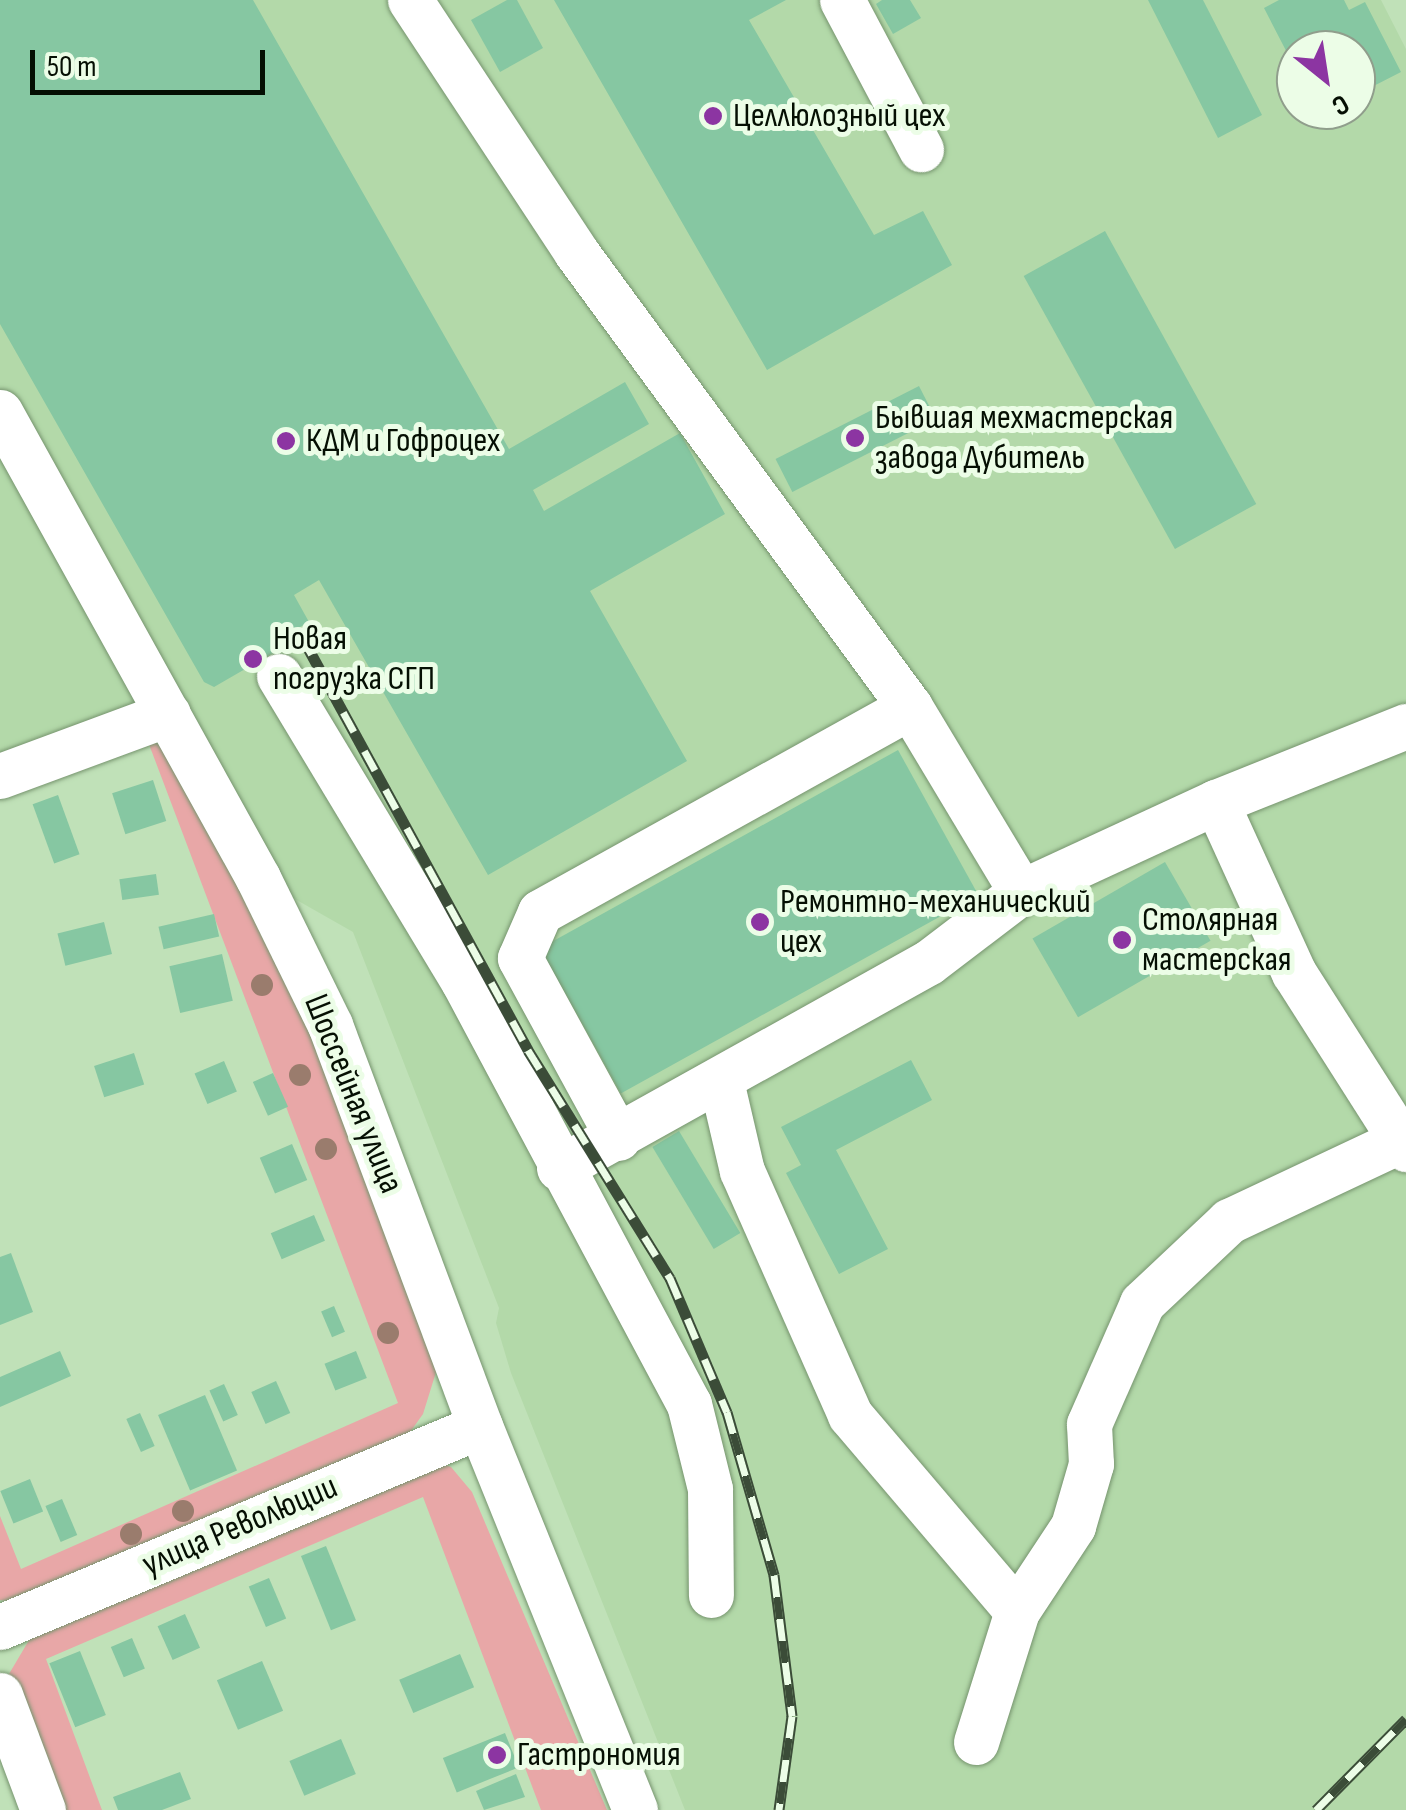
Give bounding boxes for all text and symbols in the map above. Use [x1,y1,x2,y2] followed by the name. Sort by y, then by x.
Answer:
[35,30,270,92] scale bar
[1276,30,1376,130] north arrow
[47,49,96,85] text: 50 m
[1326,87,1355,123] text: С
[733,95,945,137] place label: Целлюлозный цех
[702,105,724,127] marker: Целлюлозный цех
[875,397,1173,479] place label: Бывшая мехмастерская завода Дубитель
[306,420,500,462] place label: КДМ и Гофроцех
[844,427,866,449] marker: Бывшая мехмастерская завода Дубитель
[275,430,297,452] marker: КДМ и Гофроцех
[273,618,435,700] place label: Новая погрузка СГП
[242,648,264,670] marker: Новая погрузка СГП
[780,881,1091,963] place label: Ремонтно-механический цех
[1142,899,1292,981] place label: Столярная мастерская
[749,911,771,933] marker: Ремонтно-механический цех
[1111,929,1133,951] marker: Столярная мастерская
[294,989,412,1199] street label: Шоссейная улица
[136,1466,344,1586] street label: улица Революции
[517,1734,681,1776] place label: Гастрономия
[486,1744,508,1766] marker: Гастрономия

